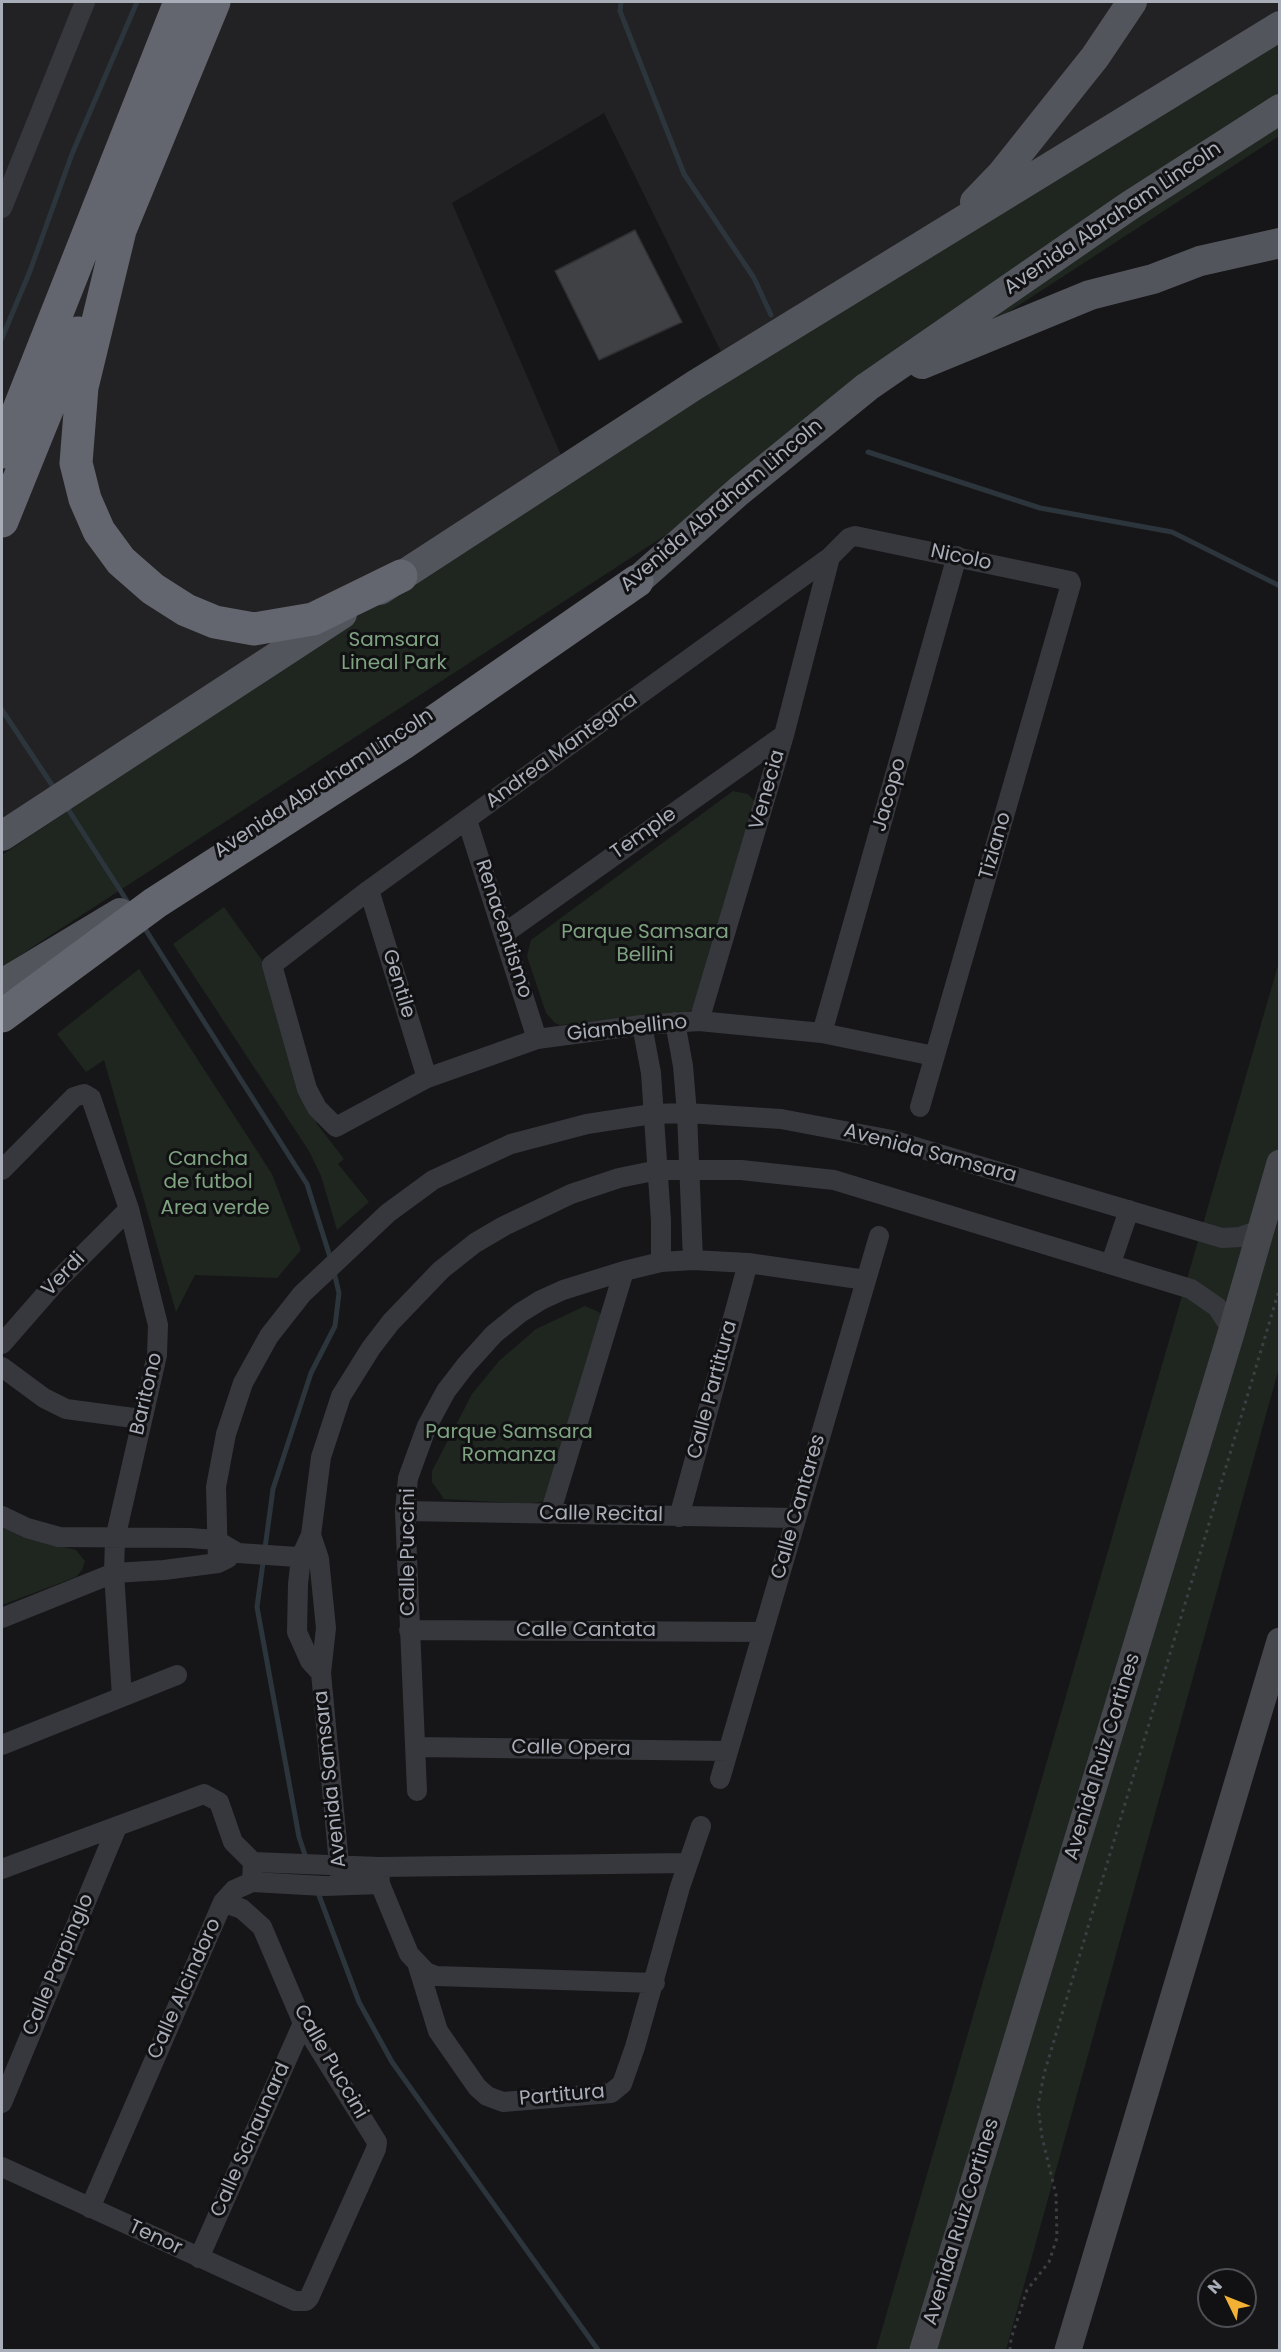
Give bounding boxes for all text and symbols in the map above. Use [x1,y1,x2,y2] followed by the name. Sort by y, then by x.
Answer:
[1000,137,1226,301] street label: Avenida Abraham Lincoln
[616,414,828,598] street label: Avenida Abraham Lincoln
[928,540,994,576] street label: Nicolo
[341,629,447,676] park label: Samsara Lineal Park
[481,688,643,814] street label: Andrea Mantegna
[210,704,438,864] street label: Avenida Abraham Lincoln
[745,747,791,833] street label: Venecia
[868,755,912,835] street label: Jacopo
[607,803,681,865] street label: Temple
[975,810,1017,882] street label: Tiziano
[469,857,537,1001] street label: Renacentismo
[561,921,729,968] park label: Parque Samsara Bellini
[376,947,420,1021] street label: Gentile
[566,1011,688,1047] street label: Giambellino
[841,1119,1019,1189] street label: Avenida Samsara
[163,1148,253,1195] park label: Cancha de futbol
[160,1197,270,1221] park label: Area verde
[37,1248,91,1302] street label: Verdi
[683,1318,743,1462] street label: Calle Partitura
[126,1350,168,1438] street label: Baritono
[425,1421,593,1468] park label: Parque Samsara Romanza
[767,1432,831,1582] street label: Calle Cantares
[397,1488,421,1616] street label: Calle Puccini
[539,1502,663,1528] street label: Calle Recital
[516,1619,656,1643] street label: Calle Cantata
[1060,1651,1146,1863] street label: Avenida Ruiz Cortines
[310,1689,352,1869] street label: Avenida Samsara
[511,1736,631,1762] street label: Calle Opera
[18,1891,100,2039] street label: Calle Parpinglo
[143,1915,227,2063] street label: Calle Alcindoro
[288,2001,372,2123] street label: Calle Puccini
[206,2059,296,2221] street label: Calle Schaunard
[518,2080,606,2112] street label: Partitura
[919,2116,1005,2328] street label: Avenida Ruiz Cortines
[124,2215,186,2261] street label: Tenor
[1197,2268,1257,2328] north arrow
[1202,2275,1227,2299] text: N

